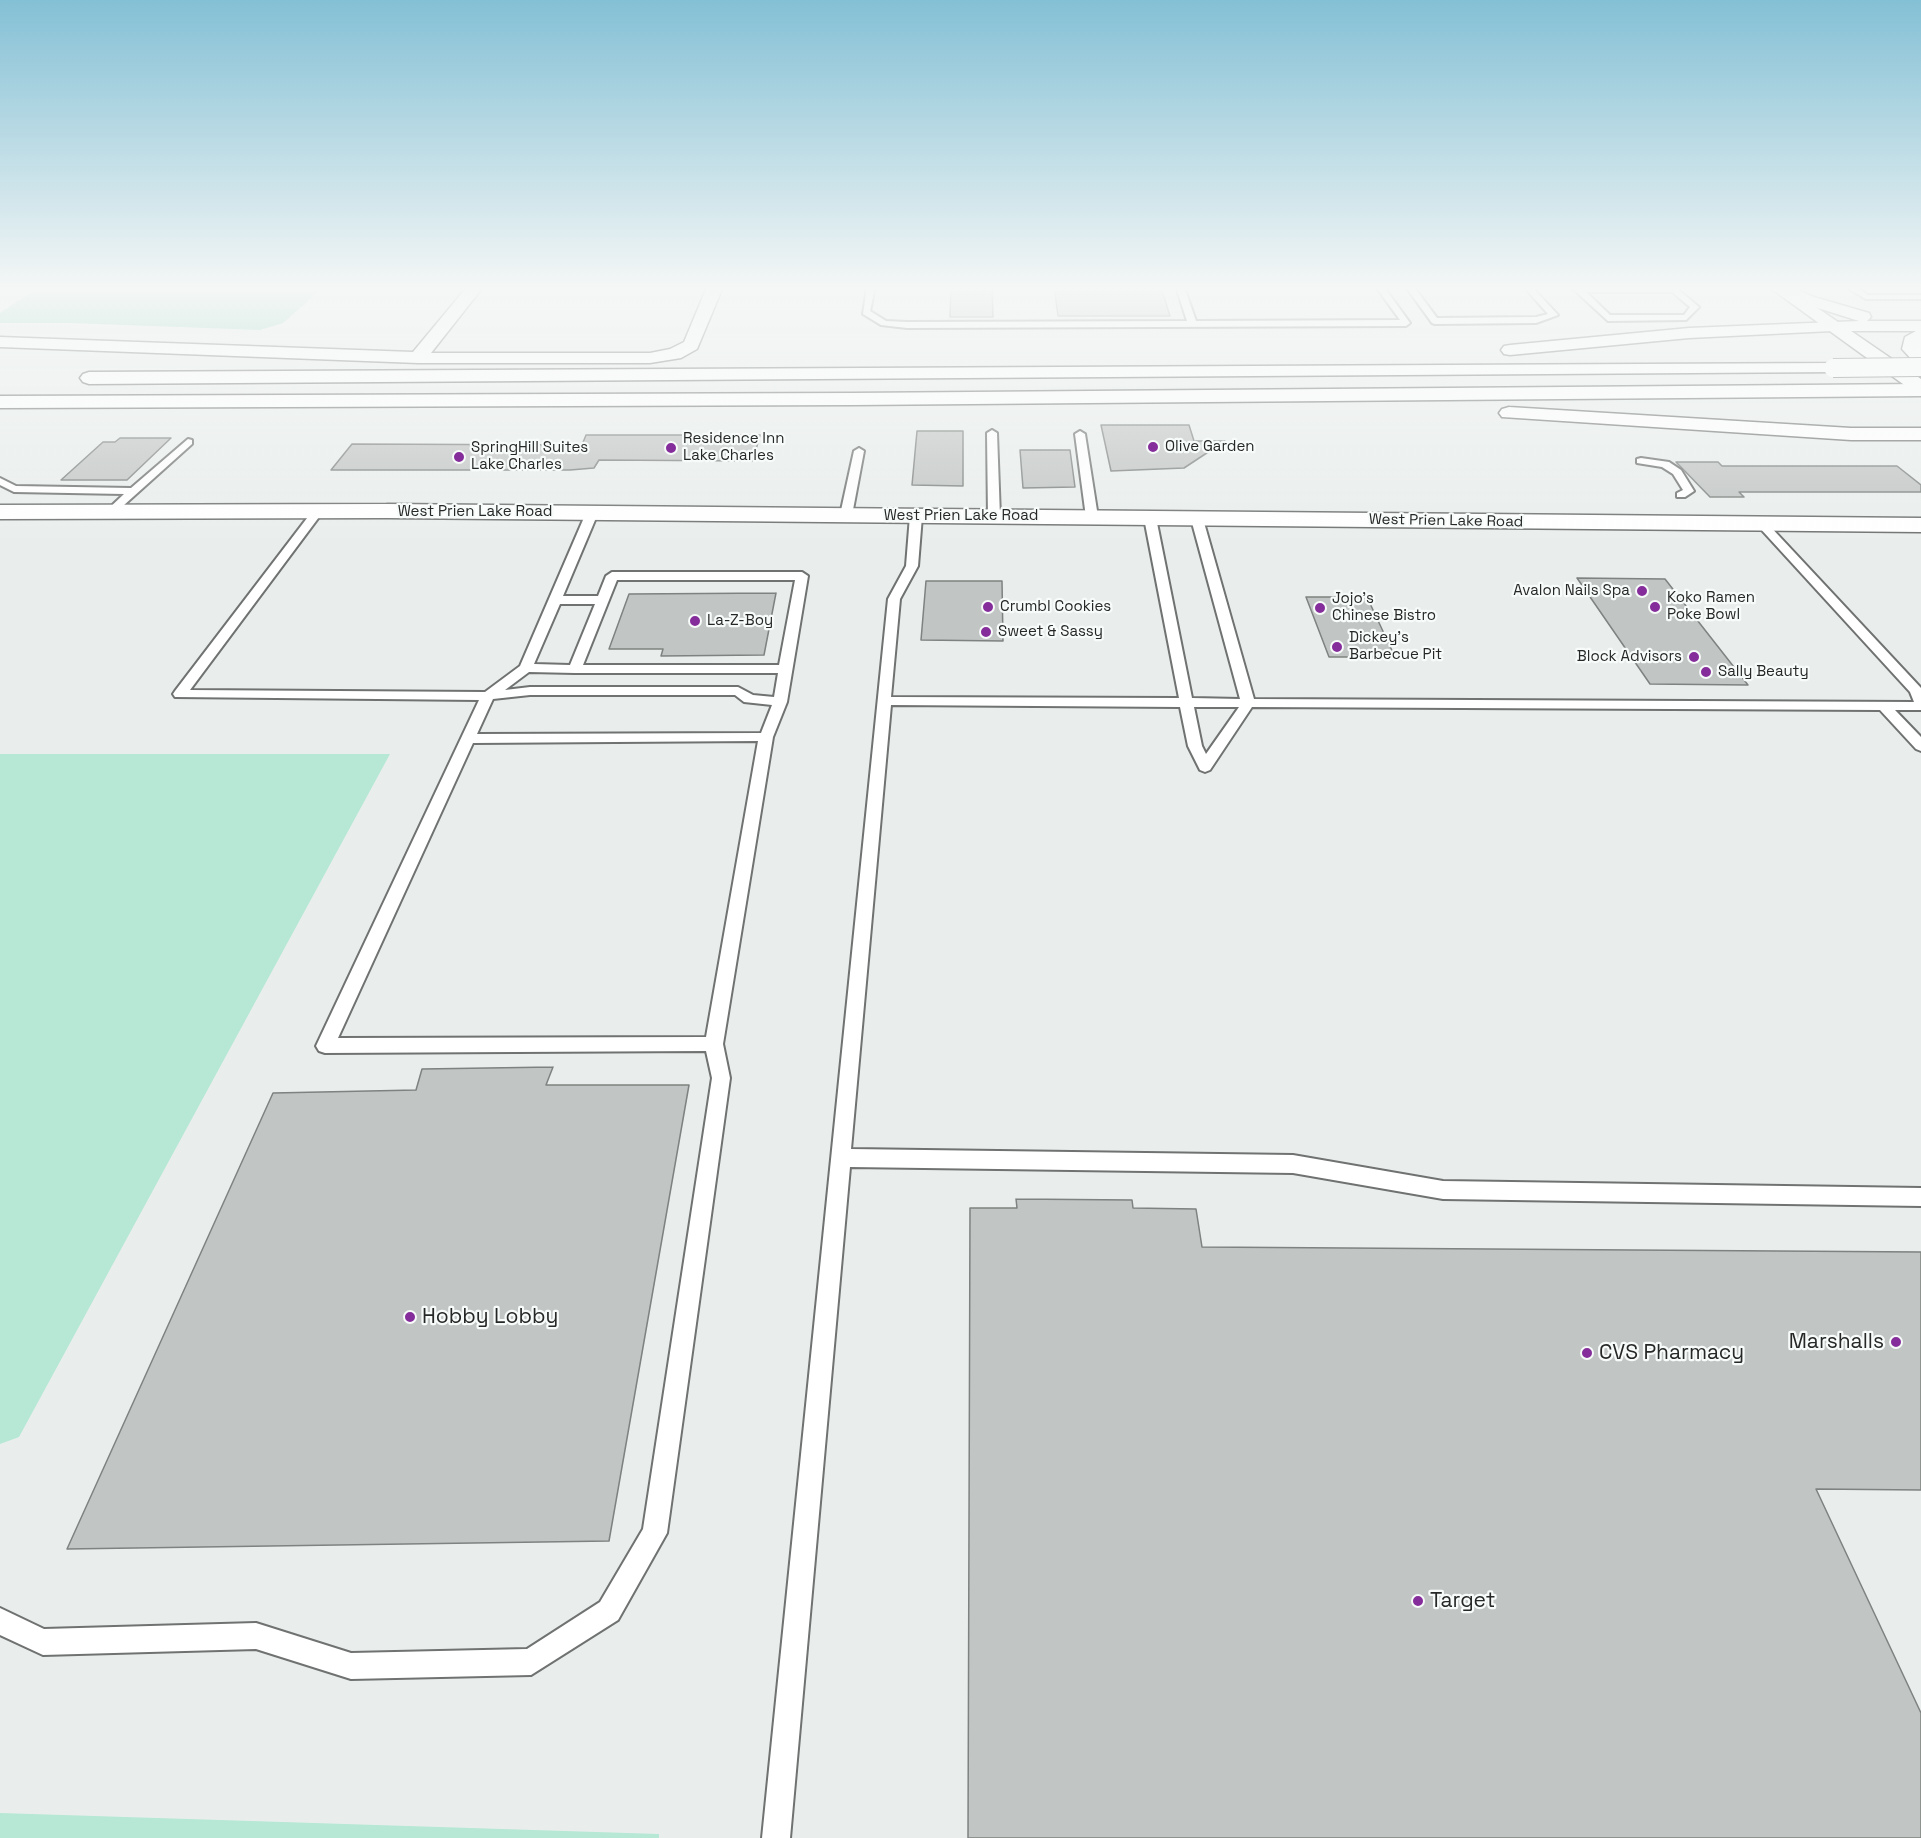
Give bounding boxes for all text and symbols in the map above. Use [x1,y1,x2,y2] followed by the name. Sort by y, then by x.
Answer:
[683,430,784,465] place label: Residence Inn Lake Charles
[1165,438,1255,456] place label: Olive Garden
[471,439,588,474] place label: SpringHill Suites Lake Charles
[1146,440,1160,454] marker: Olive Garden
[664,441,678,455] marker: Residence Inn Lake Charles
[452,450,466,464] marker: SpringHill Suites Lake Charles
[398,503,552,521] street label: West Prien Lake Road
[884,507,1038,525] street label: West Prien Lake Road
[1369,511,1523,531] street label: West Prien Lake Road
[1513,582,1630,600] place label: Avalon Nails Spa
[1635,584,1649,598] marker: Avalon Nails Spa
[1667,589,1755,624] place label: Koko Ramen Poke Bowl
[1332,590,1436,625] place label: Jojo's Chinese Bistro
[1000,598,1111,616] place label: Crumbl Cookies
[981,600,995,614] marker: Crumbl Cookies
[1648,600,1662,614] marker: Koko Ramen Poke Bowl
[1313,601,1327,615] marker: Jojo's Chinese Bistro
[707,612,773,630] place label: La-Z-Boy
[688,614,702,628] marker: La-Z-Boy
[998,623,1103,641] place label: Sweet & Sassy
[979,625,993,639] marker: Sweet & Sassy
[1349,629,1442,664] place label: Dickey's Barbecue Pit
[1330,640,1344,654] marker: Dickey's Barbecue Pit
[1577,648,1682,666] place label: Block Advisors
[1687,650,1701,664] marker: Block Advisors
[1718,663,1809,681] place label: Sally Beauty
[1699,665,1713,679] marker: Sally Beauty
[422,1304,558,1330] place label: Hobby Lobby
[403,1310,417,1324] marker: Hobby Lobby
[1789,1329,1884,1355] place label: Marshalls
[1889,1335,1903,1349] marker: Marshalls
[1599,1340,1744,1366] place label: CVS Pharmacy
[1580,1346,1594,1360] marker: CVS Pharmacy
[1430,1588,1495,1614] place label: Target
[1411,1594,1425,1608] marker: Target

